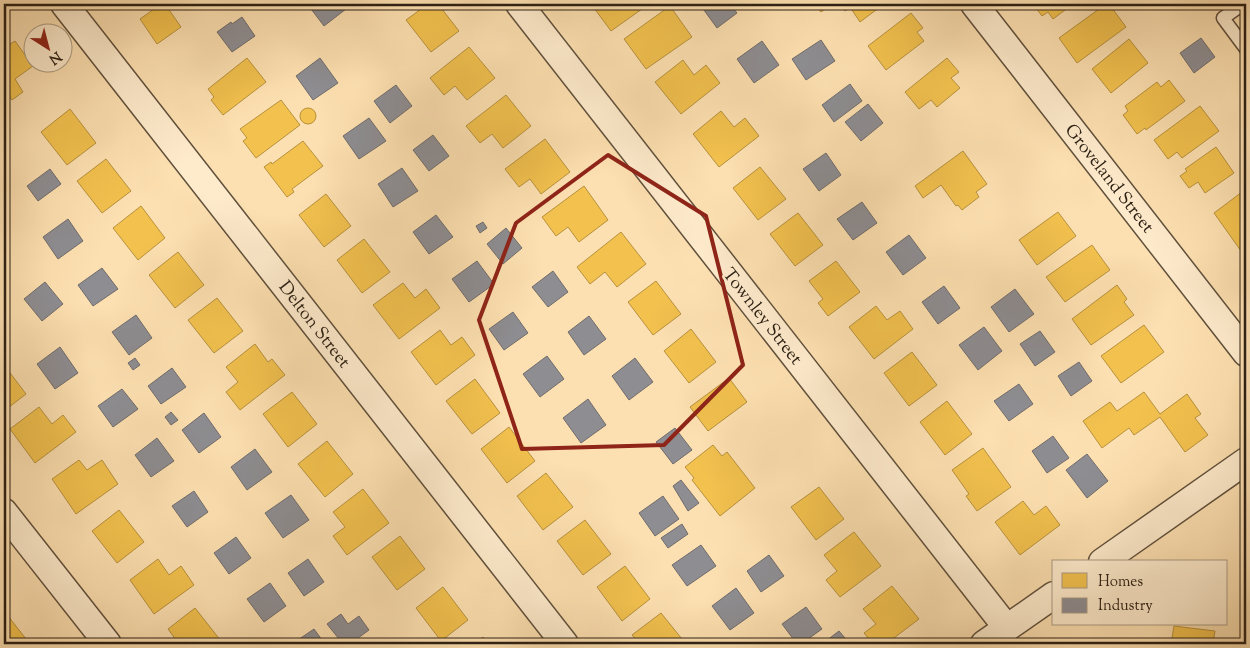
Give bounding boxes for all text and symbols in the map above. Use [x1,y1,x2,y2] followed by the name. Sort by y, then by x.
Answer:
[22,22,72,72] north arrow
[44,46,65,68] text: N
[1057,119,1159,239] street label: Groveland Street
[715,263,808,371] street label: Townley Street
[271,276,356,374] street label: Delton Street
[1052,560,1228,626] legend
[1098,572,1143,593] text: Homes
[1098,596,1153,617] text: Industry

